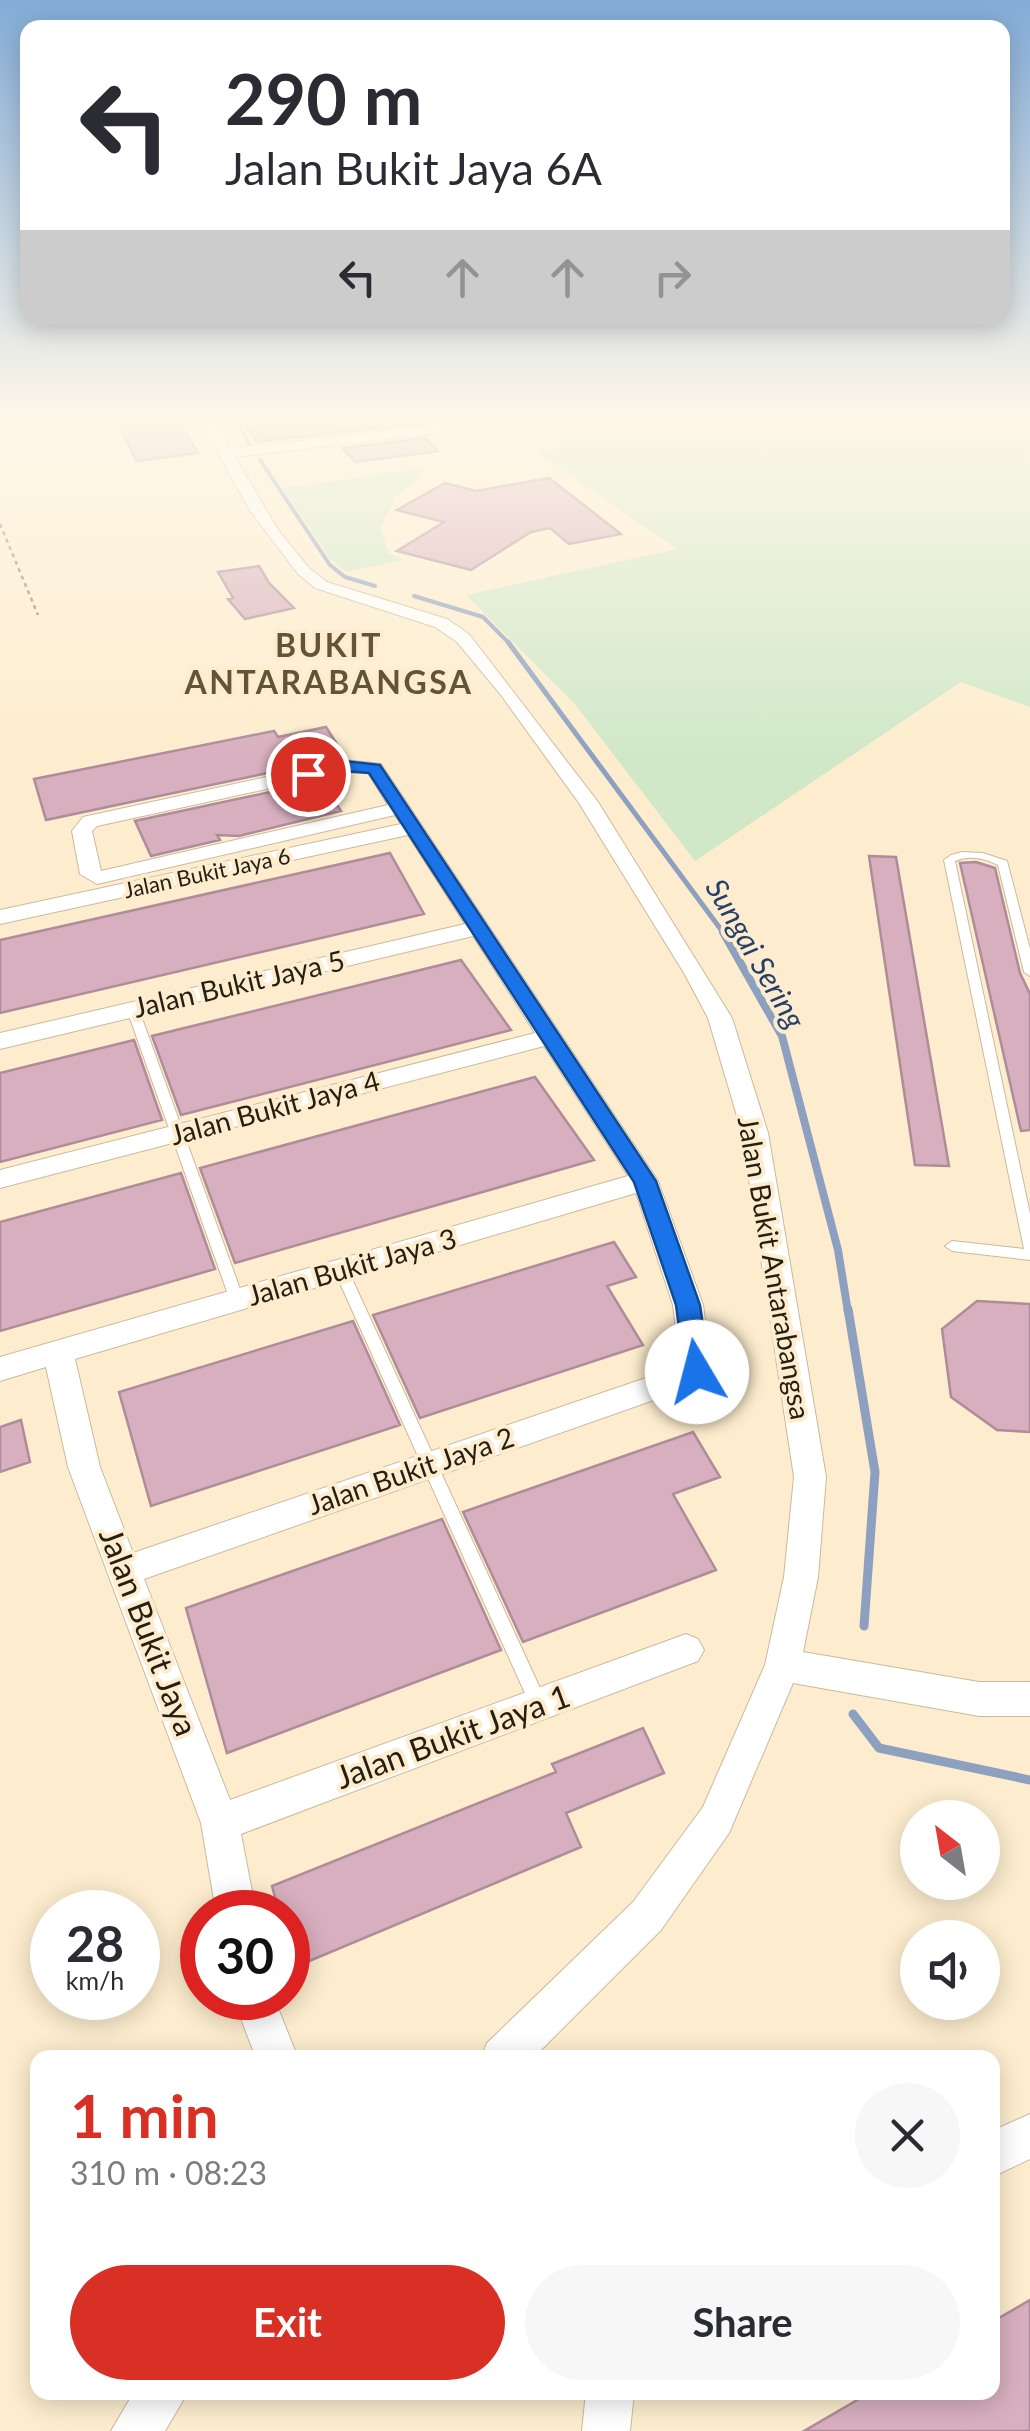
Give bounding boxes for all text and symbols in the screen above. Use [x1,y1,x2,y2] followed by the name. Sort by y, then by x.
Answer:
[225,56,422,140] text: 290 m
[60,60,190,190] icon: left
[225,141,602,195] text: Jalan Bukit Jaya 6A
[330,250,385,305] icon: left
[435,250,490,305] icon: ahead
[540,250,595,305] icon: ahead
[645,250,700,305] icon: right
[184,625,473,701] district label: BUKIT ANTARABANGSA
[266,732,351,817] pin
[281,747,336,802] icon: arrive
[121,842,293,903] street label: Jalan Bukit Jaya 6
[699,872,814,1035] water label: Sungai Sering
[130,942,348,1024] street label: Jalan Bukit Jaya 5
[166,1063,383,1151] street label: Jalan Bukit Jaya 4
[732,1114,818,1422] street label: Jalan Bukit Antarabangsa
[243,1220,460,1312] street label: Jalan Bukit Jaya 3
[645,1320,749,1424] position arrow
[303,1419,518,1521] street label: Jalan Bukit Jaya 2
[92,1522,207,1741] street label: Jalan Bukit Jaya
[330,1675,575,1796] street label: Jalan Bukit Jaya 1
[900,1800,1000,1900] north arrow
[900,1800,1000,2020] map controls
[180,1890,310,2020] speed limit sign: 30
[66,1913,124,1973] text: 28
[900,1920,1000,2020] button: sound
[66,1965,124,1995] text: km/h
[70,2079,219,2151] text: 1 min
[855,2083,960,2188] button: close
[70,2153,267,2192] text: 310 m · 08:23
[70,2265,505,2380] button: Exit
[525,2265,960,2380] button: Share

